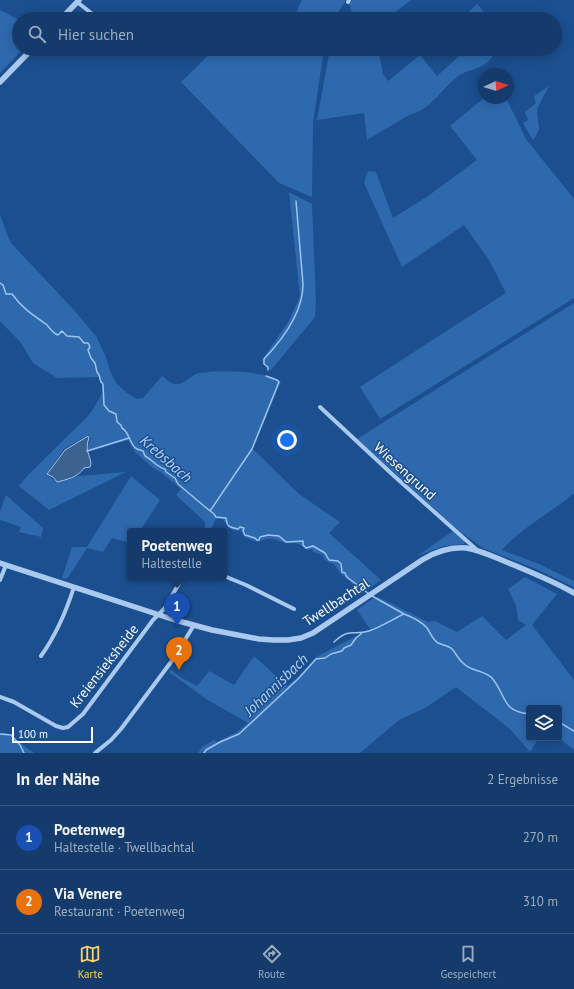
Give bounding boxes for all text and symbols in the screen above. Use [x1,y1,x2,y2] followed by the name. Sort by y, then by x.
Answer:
[12,12,562,56] search box
[26,23,48,45] icon: search
[58,25,134,44] text: Hier suchen
[478,68,514,104] north arrow
[277,430,297,450] your location
[136,431,196,487] water label: Krebsbach
[370,438,440,504] street label: Wiesengrund
[127,528,227,580] popup
[142,536,212,555] text: Poetenweg
[142,555,202,572] text: Haltestelle
[299,574,373,630] street label: Twellbachtal
[164,593,190,626] pin: 1
[66,621,142,711] street label: Kreiensieksheide
[166,637,192,670] pin: 2
[239,649,312,721] water label: Johannisbach
[526,705,562,741] map controls
[526,705,562,741] button: layers
[12,725,93,744] scale bar
[18,727,48,741] text: 100 m
[16,768,100,790] text: In der Nähe
[487,771,558,788] text: 2 Ergebnisse
[54,820,125,839] text: Poetenweg
[25,829,33,846] text: 1
[523,829,558,846] text: 270 m
[54,839,195,856] text: Haltestelle · Twellbachtal
[54,884,122,903] text: Via Venere
[25,893,33,910] text: 2
[523,893,558,910] text: 310 m
[54,903,185,920] text: Restaurant · Poetenweg
[78,943,103,981] tab: Karte
[258,943,285,981] tab: Route
[440,943,496,981] tab: Gespeichert

